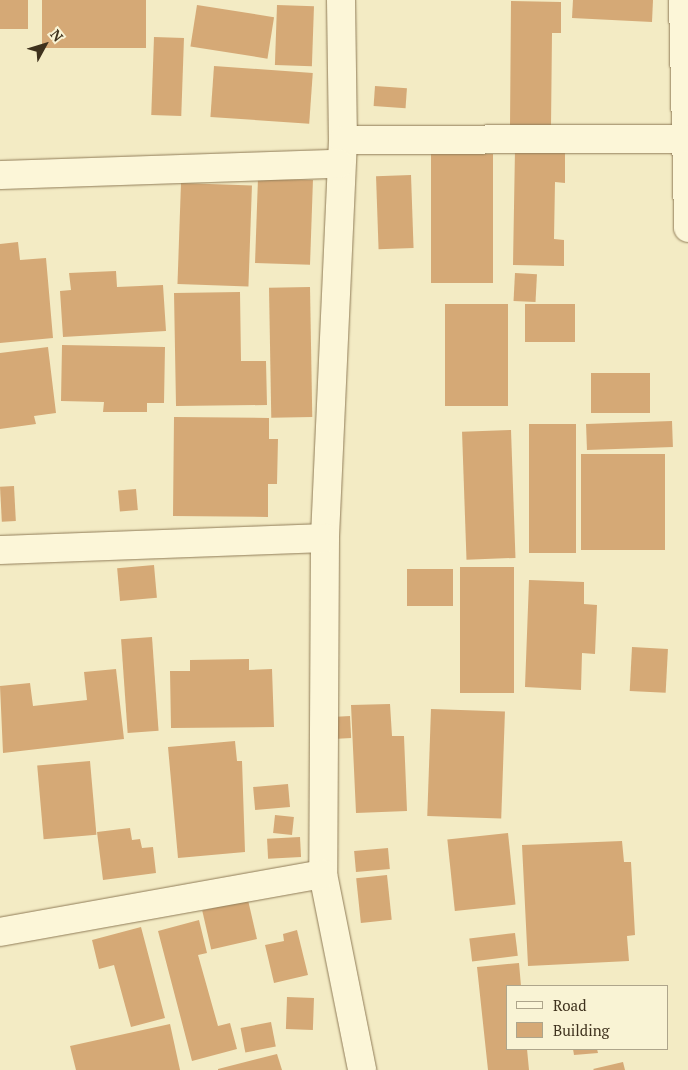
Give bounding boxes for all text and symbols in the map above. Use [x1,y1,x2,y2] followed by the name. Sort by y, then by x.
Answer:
[20,20,70,70] north arrow
[46,25,68,45] text: N
[506,985,668,1050] legend
[553,995,586,1015] text: Road
[553,1020,610,1040] text: Building

